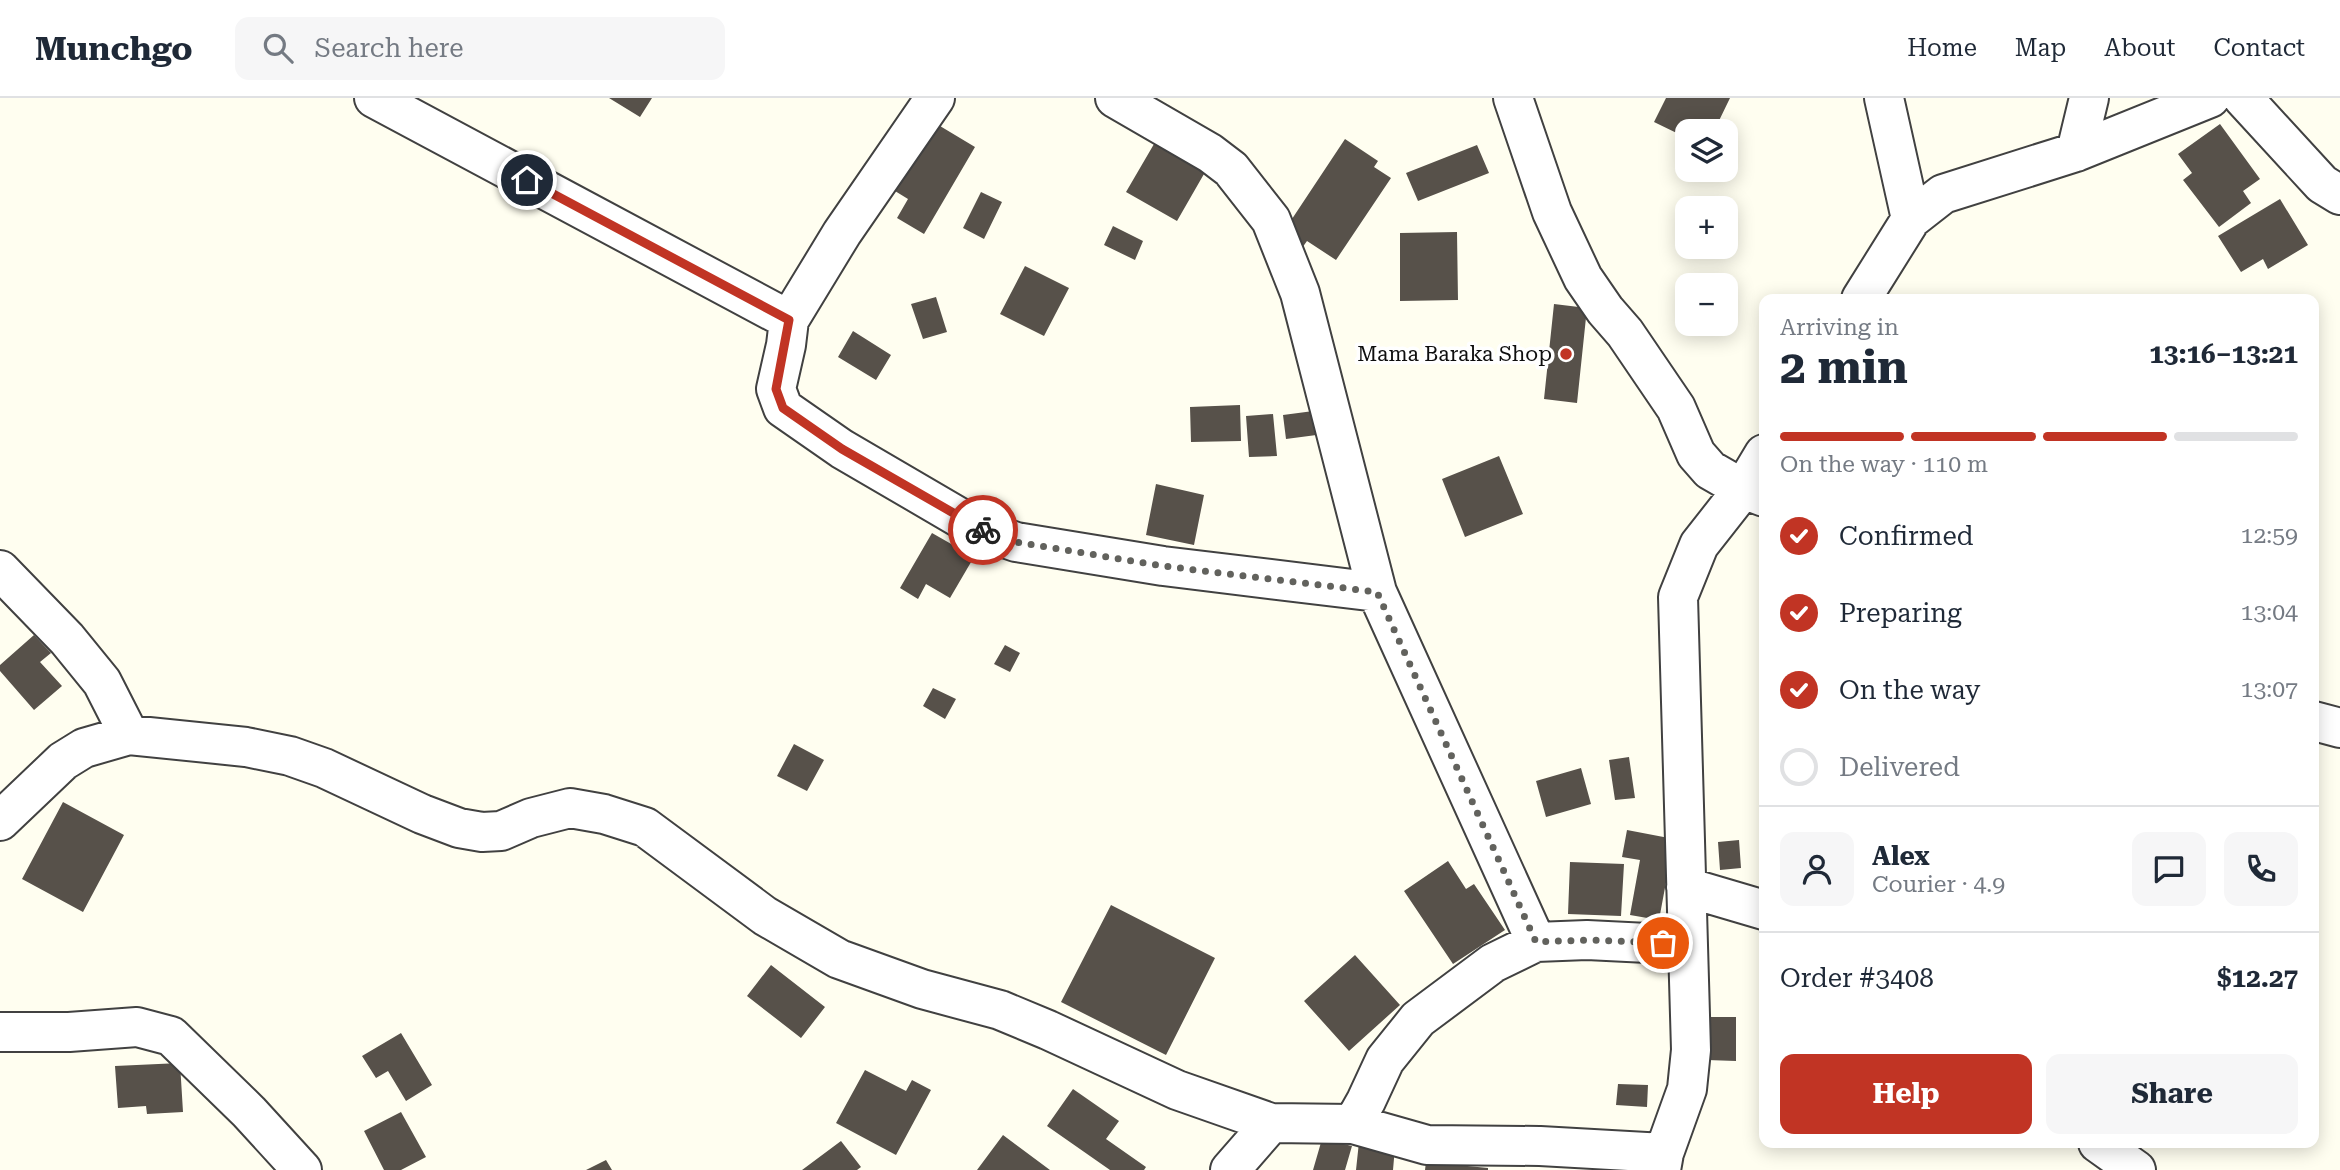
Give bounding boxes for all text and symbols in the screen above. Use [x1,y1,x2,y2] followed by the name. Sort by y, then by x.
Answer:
[235,17,725,80] search box
[35,29,193,68] text: Munchgo
[259,29,297,67] icon: search
[315,33,464,63] text: Search here
[1907,34,1977,62] text: Home
[2015,34,2066,62] text: Map
[2104,34,2175,62] text: About
[2213,34,2305,62] text: Contact
[1675,119,1738,336] map controls
[1675,119,1738,182] button: layers
[497,150,557,210] pin
[508,161,546,199] icon: home
[1675,196,1738,259] button: +
[1675,273,1738,336] button: −
[1780,314,1899,341] text: Arriving in
[2149,339,2298,369] text: 13:16–13:21
[1780,340,1908,394] text: 2 min
[1357,342,1552,366] place label: Mama Baraka Shop
[1558,346,1574,362] marker: Mama Baraka Shop
[1780,451,1988,478] text: On the way · 110 m
[948,495,1018,565] courier
[964,511,1002,549] icon: bike
[1780,517,1818,555] icon: check
[1839,521,1974,551] text: Confirmed
[2241,522,2298,549] text: 12:59
[1780,594,1818,632] icon: check
[1839,598,1962,628] text: Preparing
[2241,599,2298,626] text: 13:04
[1780,671,1818,709] icon: check
[1839,675,1980,705] text: On the way
[2241,676,2298,703] text: 13:07
[1839,752,1960,782] text: Delivered
[1780,832,1854,906] button: person
[2132,832,2206,906] button: chat
[2224,832,2298,906] button: phone
[1872,841,1930,871] text: Alex
[1872,871,2005,898] text: Courier · 4.9
[1633,913,1693,973] pin
[1644,924,1682,962] icon: bag
[1780,963,1934,993] text: Order #3408
[2217,963,2298,993] text: $12.27
[1780,1054,2032,1134] button: Help
[2046,1054,2298,1134] button: Share

